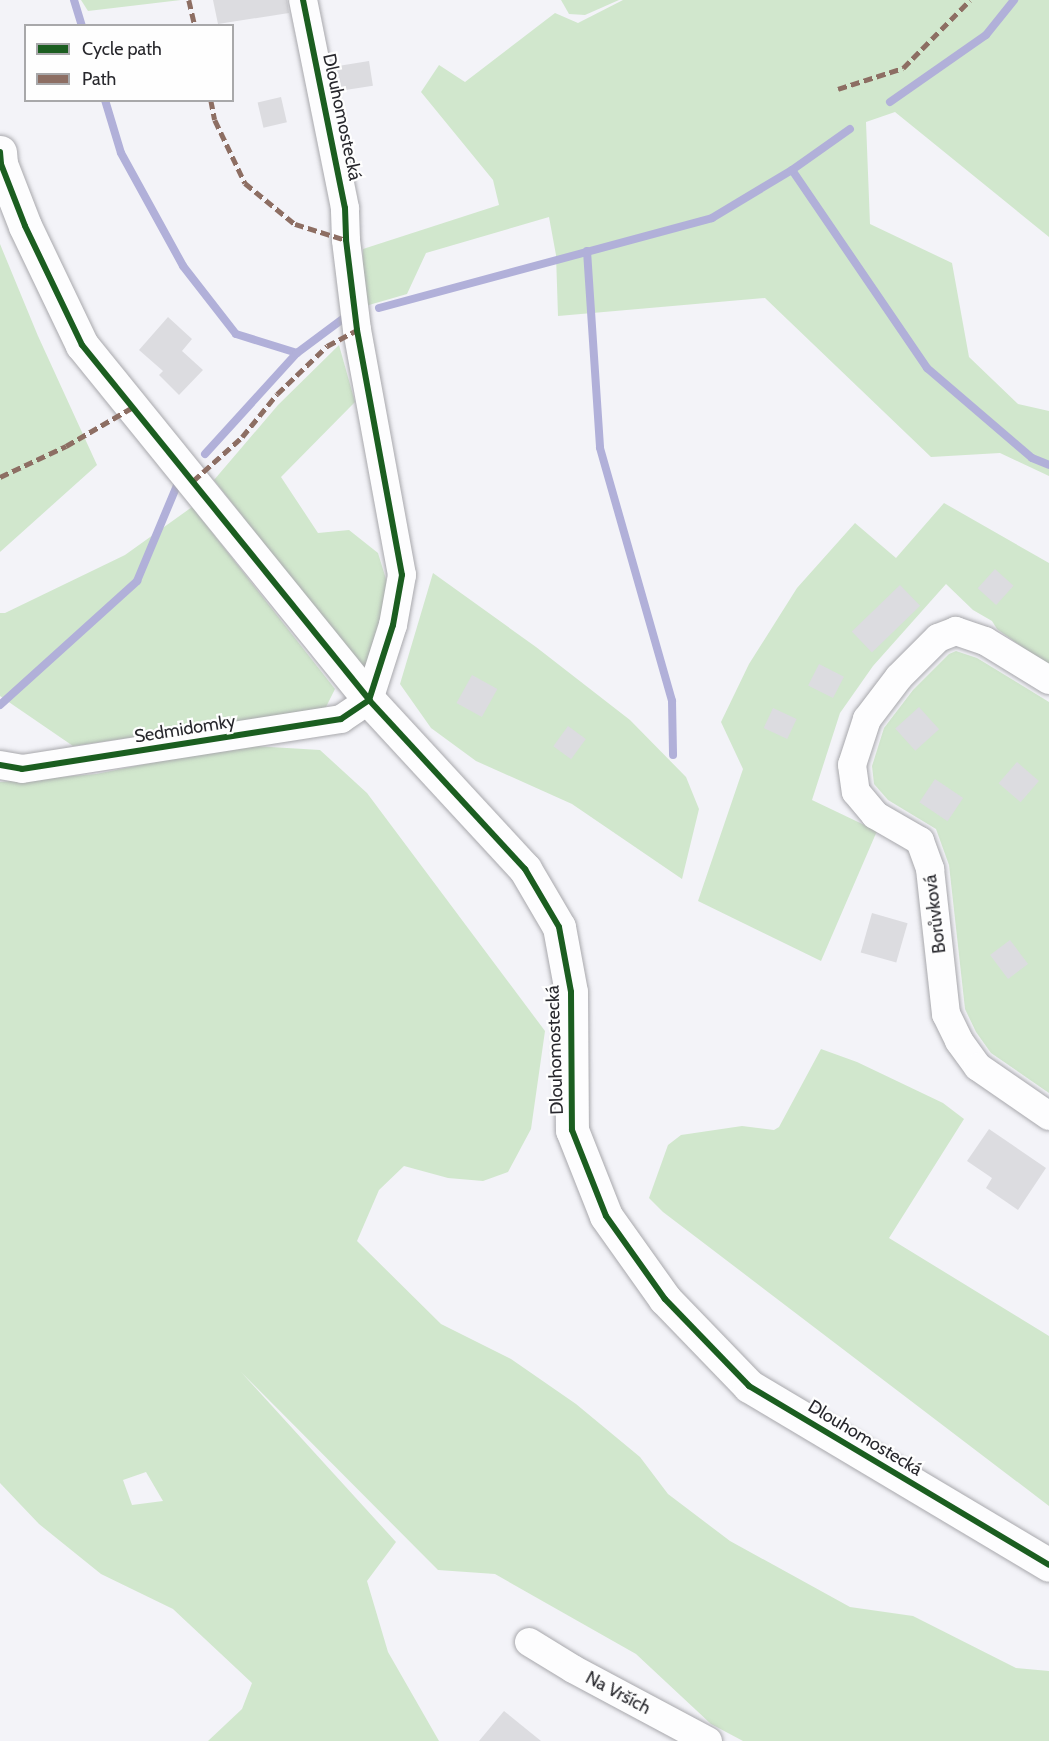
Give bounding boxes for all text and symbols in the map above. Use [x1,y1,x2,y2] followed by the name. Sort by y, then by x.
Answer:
[24,24,234,102] legend
[82,38,162,60] text: Cycle path
[318,52,366,182] street label: Dlouhomostecká
[82,68,116,90] text: Path
[133,710,237,748] street label: Sedmidomky
[919,873,951,955] street label: Borůvková
[542,985,568,1115] street label: Dlouhomostecká
[804,1395,926,1481] street label: Dlouhomostecká
[582,1667,654,1719] street label: Na Vrších

